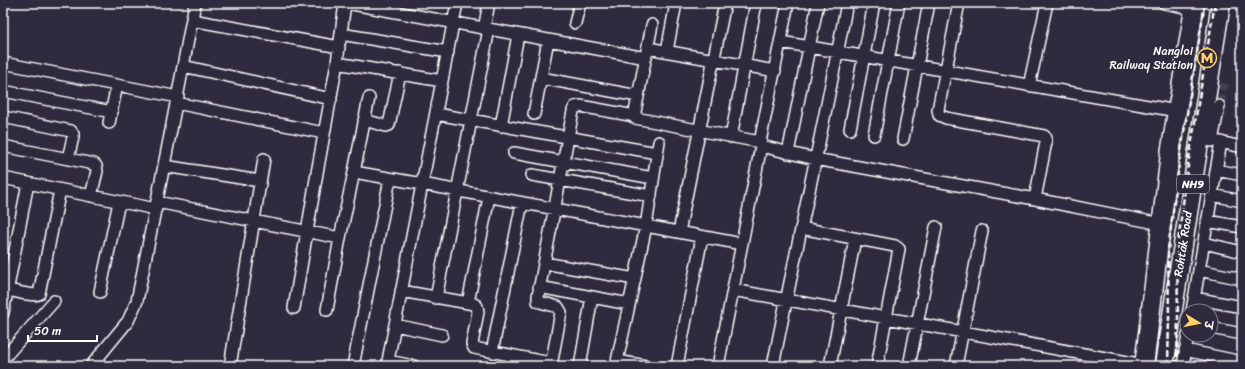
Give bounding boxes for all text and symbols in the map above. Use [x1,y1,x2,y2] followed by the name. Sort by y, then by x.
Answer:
[1110,40,1194,76] place label: Nangloi Railway Station
[1196,47,1218,69] metro station icon: Nangloi Railway Station
[1177,175,1209,193] road number: NH9
[1167,208,1199,278] street label: Rohtak Road
[1179,303,1219,343] north arrow
[28,317,97,343] scale bar
[1198,318,1219,332] text: उ
[34,320,61,342] text: 50 m

